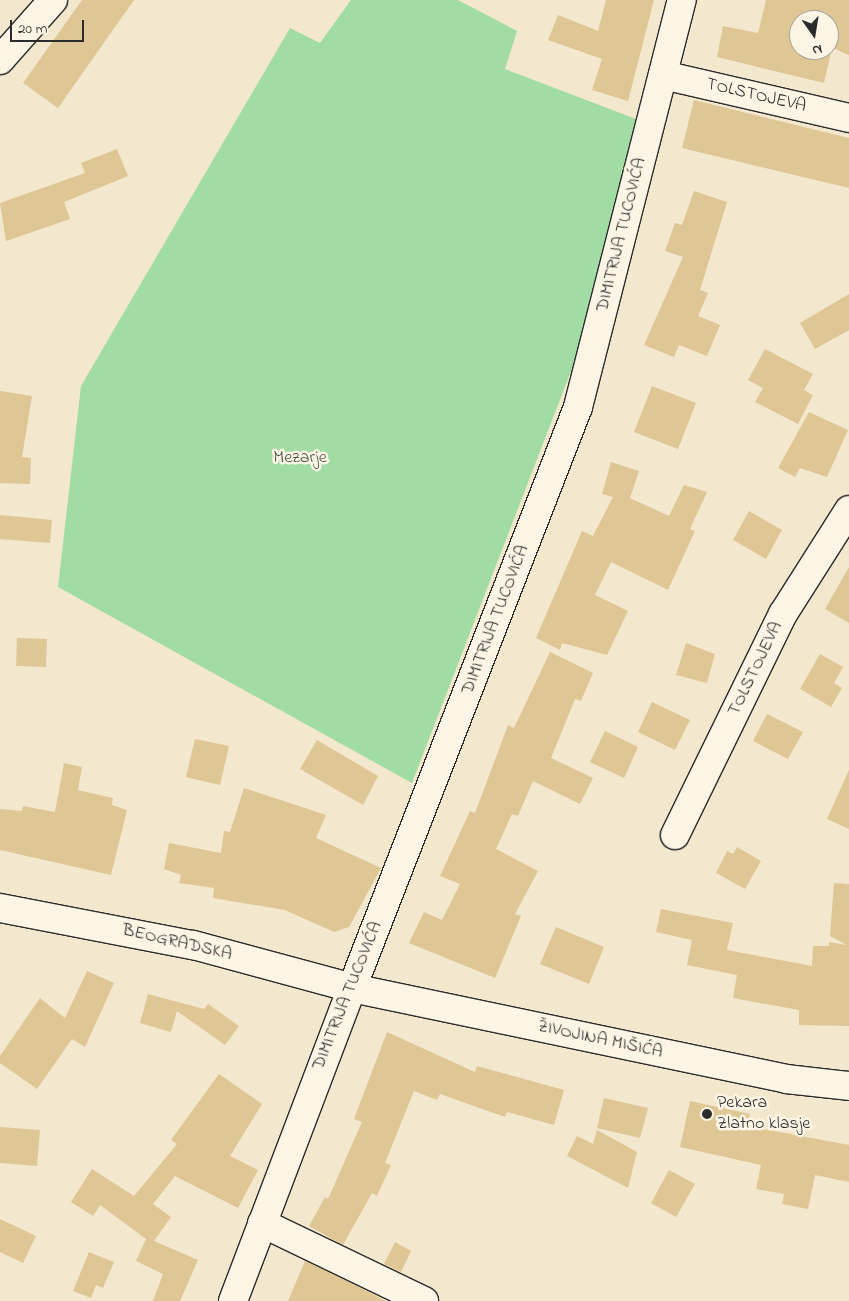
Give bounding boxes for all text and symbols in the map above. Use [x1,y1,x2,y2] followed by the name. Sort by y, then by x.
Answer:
[12,10,86,42] scale bar
[789,10,839,60] north arrow
[18,18,47,40] text: 20 m
[810,38,824,60] text: N
[704,74,808,118] street label: TOLSTOJEVA
[592,156,652,314] street label: DIMITRIJA TUCOVIĆA
[273,447,327,469] park label: Mezarje
[458,542,534,698] street label: DIMITRIJA TUCOVIĆA
[724,619,788,719] street label: TOLSTOJEVA
[308,919,388,1073] street label: DIMITRIJA TUCOVIĆA
[120,920,234,966] street label: BEOGRADSKA
[535,1016,665,1064] street label: ŽIVOJINA MIŠIĆA
[717,1093,810,1136] place label: Pekara Zlatno klasje
[701,1108,713,1120] marker: Pekara Zlatno klasje

